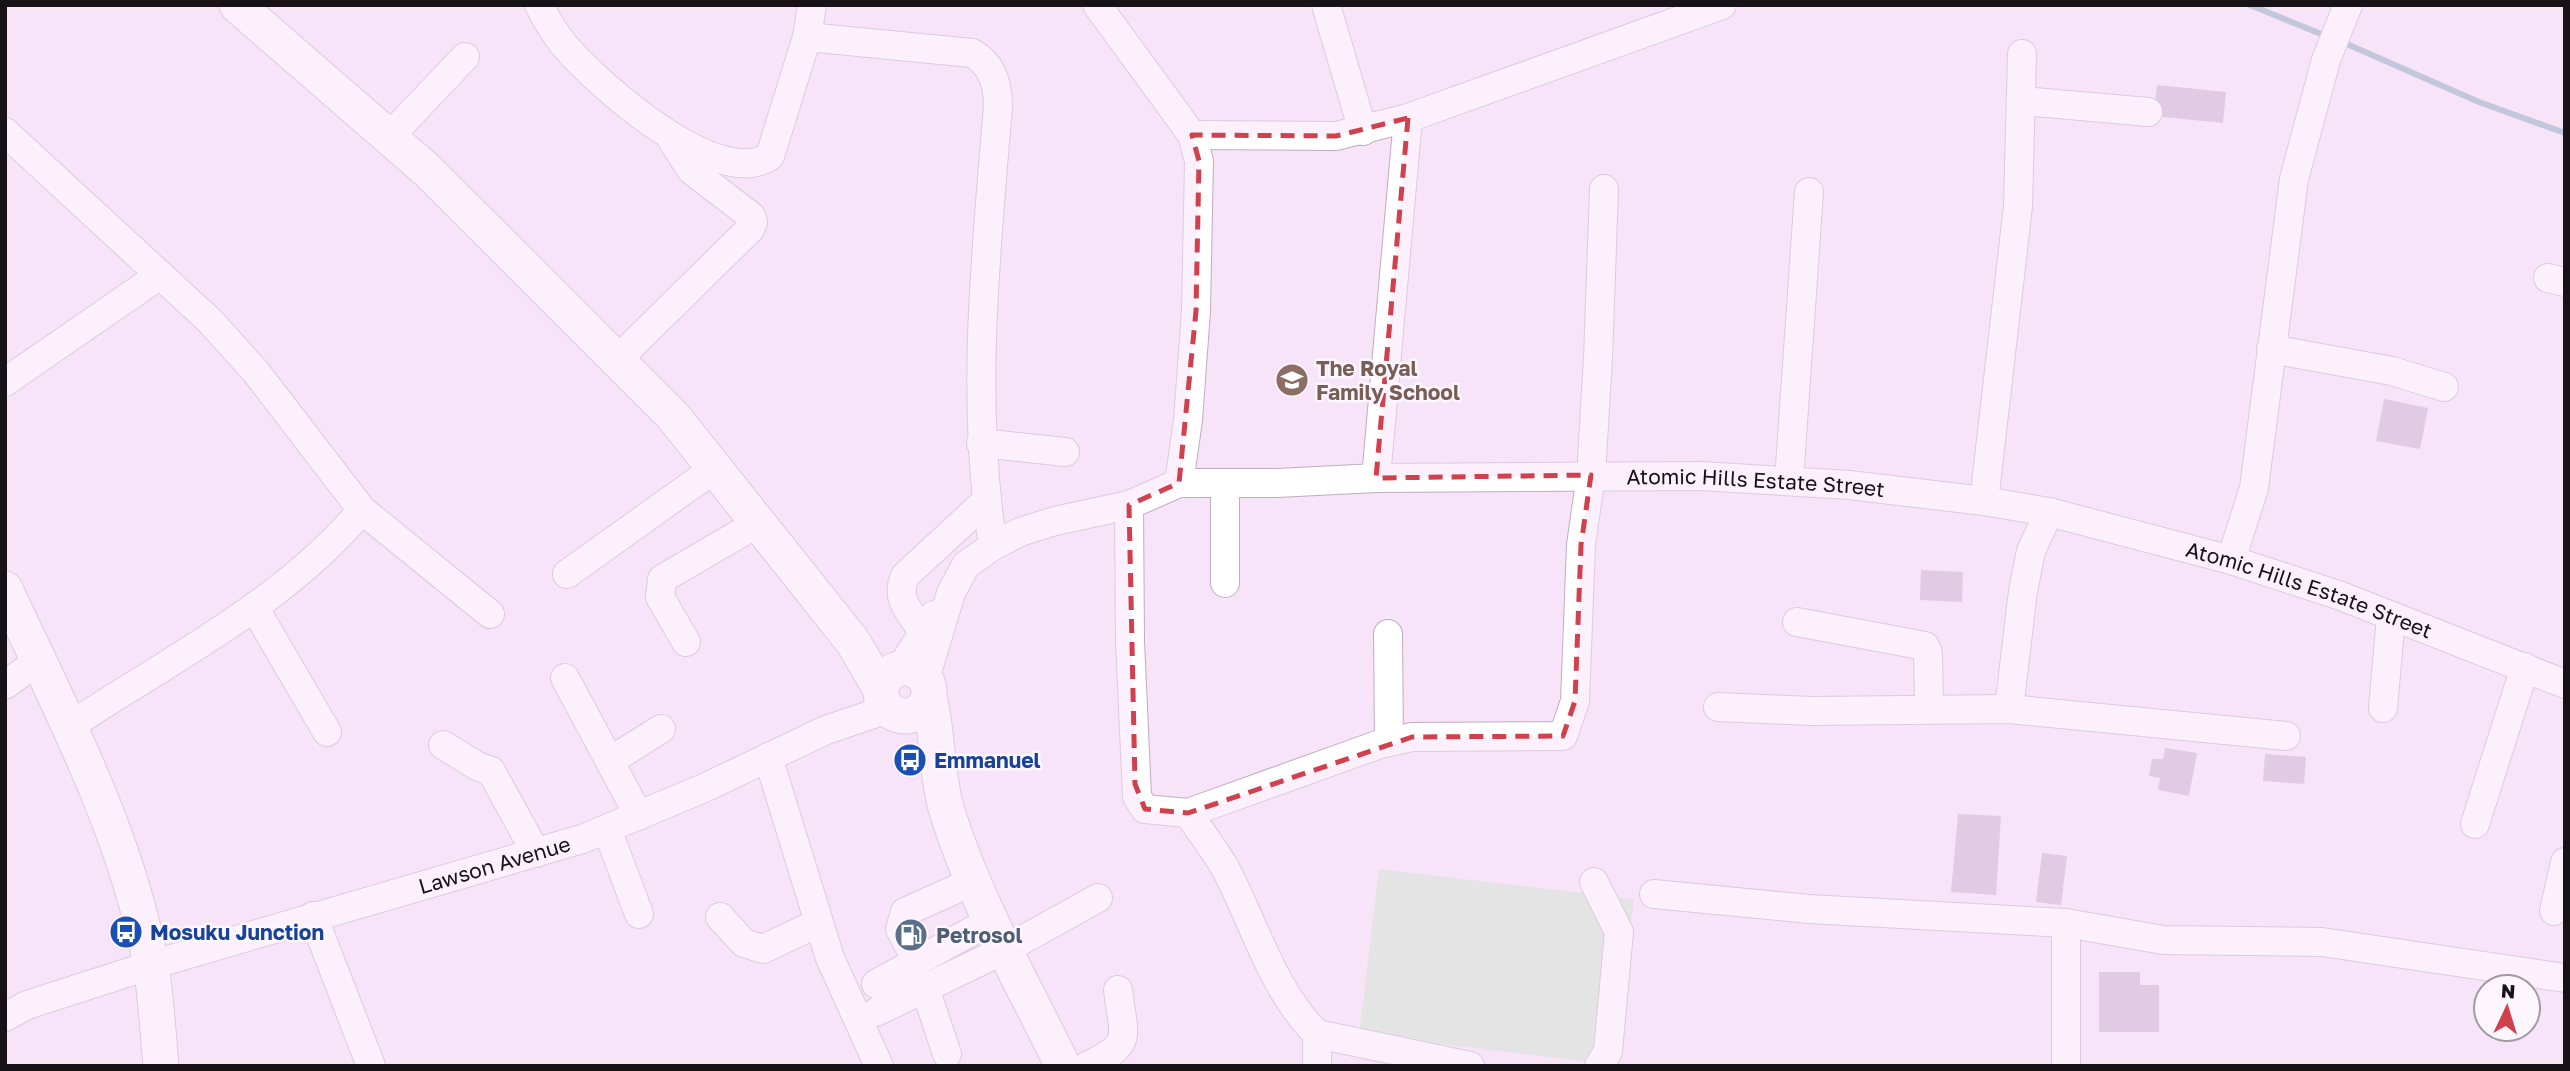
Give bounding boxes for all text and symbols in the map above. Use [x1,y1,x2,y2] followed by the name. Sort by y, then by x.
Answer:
[1316,355,1460,405] place label: The Royal Family School
[1273,361,1311,399] school or university icon: The Royal Family School
[1626,463,1886,502] street label: Atomic Hills Estate Street
[2183,536,2436,644] street label: Atomic Hills Estate Street
[891,741,929,779] bus stop icon: Emmanuel
[934,747,1041,773] place label: Emmanuel
[415,830,573,899] street label: Lawson Avenue
[107,913,145,951] bus stop icon: Mosuku Junction
[892,916,930,954] fuel station icon: Petrosol
[150,919,324,945] place label: Mosuku Junction
[936,922,1022,948] place label: Petrosol
[2472,973,2542,1043] north arrow
[2500,979,2516,1003] text: N

